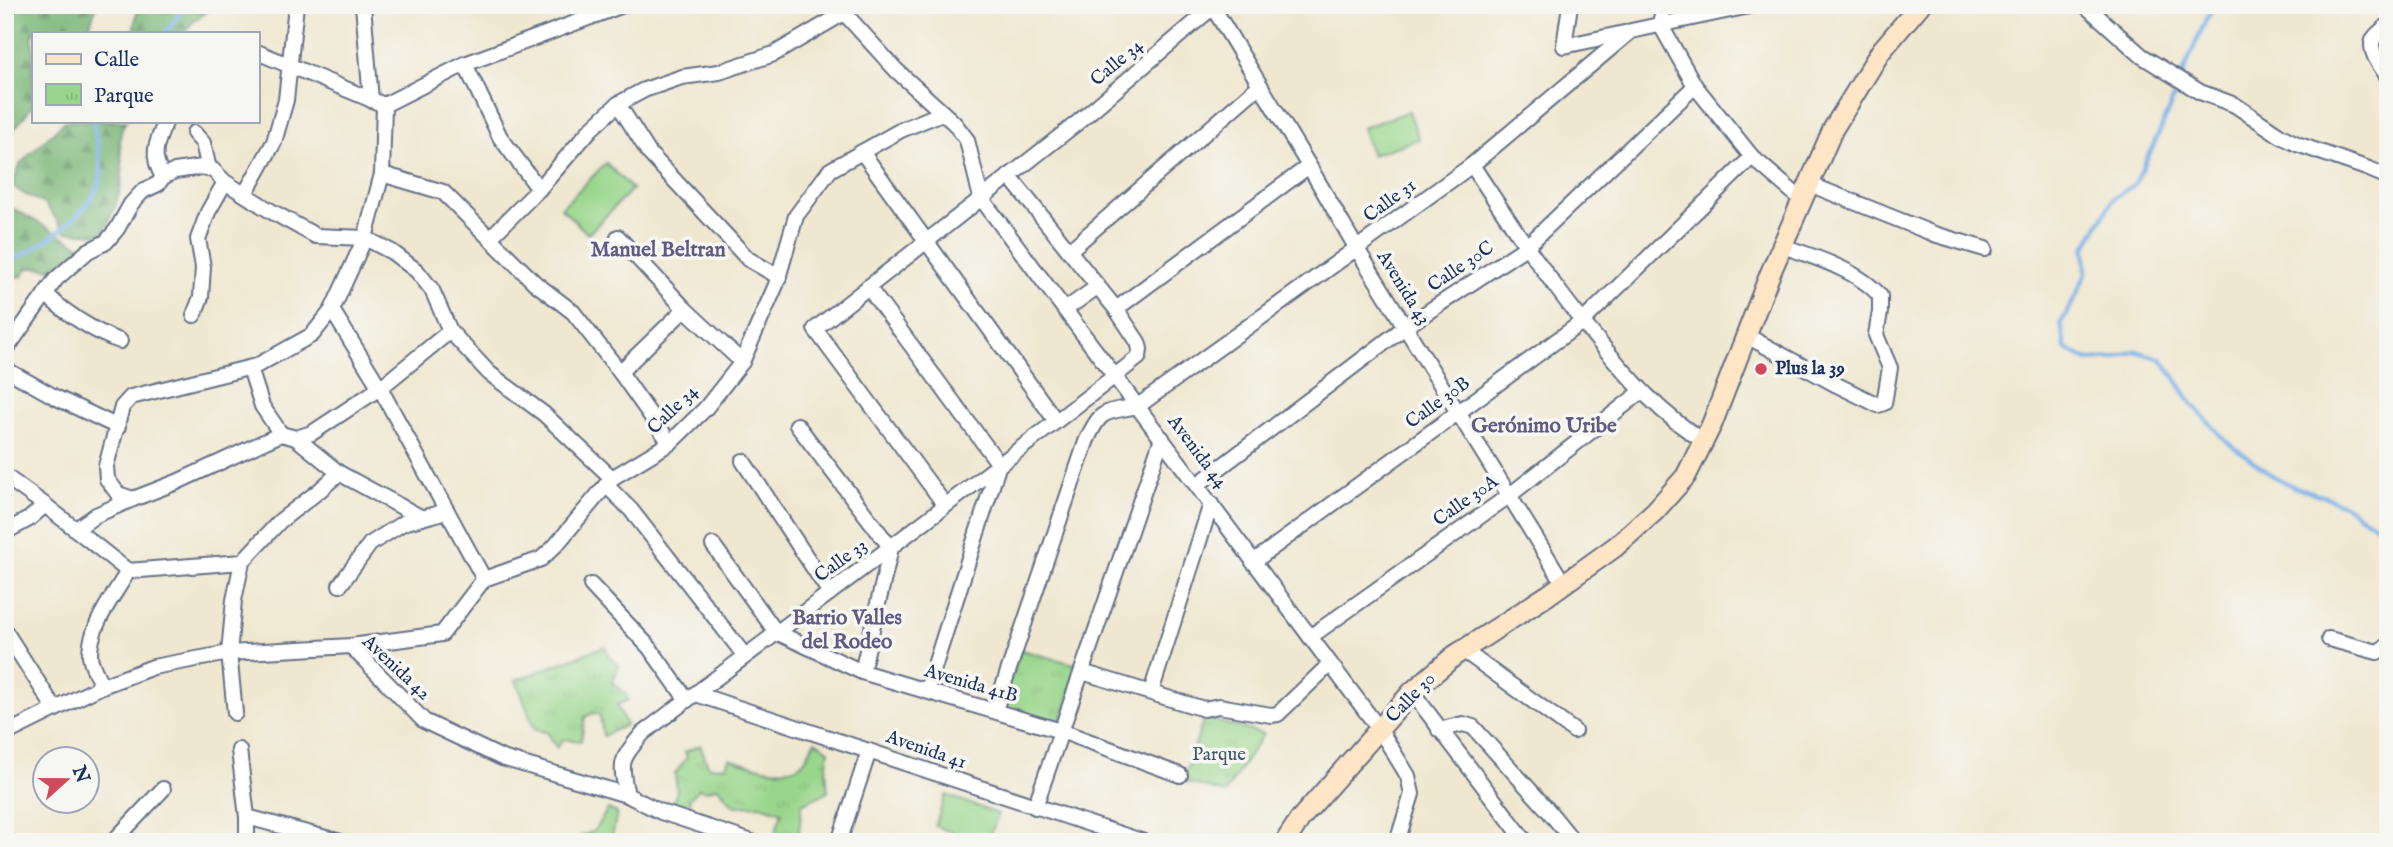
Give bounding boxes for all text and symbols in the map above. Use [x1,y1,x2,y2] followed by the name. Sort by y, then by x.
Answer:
[32,32,259,122] legend
[1086,34,1149,92] street label: Calle 34
[94,47,139,74] text: Calle
[94,83,154,110] text: Parque
[1359,174,1421,228] street label: Calle 31
[1423,236,1499,298] street label: Calle 30C
[590,237,726,264] district label: Manuel Beltran
[1370,245,1435,330] street label: Avenida 43
[1775,357,1845,381] place label: Plus la 39
[1753,361,1769,377] marker: Plus la 39
[1401,372,1475,434] street label: Calle 30B
[643,380,704,440] street label: Calle 34
[1161,410,1233,494] street label: Avenida 44
[1471,413,1617,440] district label: Gerónimo Uribe
[1429,469,1504,532] street label: Calle 30A
[810,534,872,588] street label: Calle 33
[792,605,902,656] district label: Barrio Valles del Rodeo
[356,629,435,706] street label: Avenida 42
[921,659,1020,709] street label: Avenida 41B
[1381,668,1441,728] street label: Calle 30
[882,725,969,775] street label: Avenida 41
[1192,743,1246,767] park label: Parque
[32,746,102,816] north arrow
[65,762,94,787] text: N

